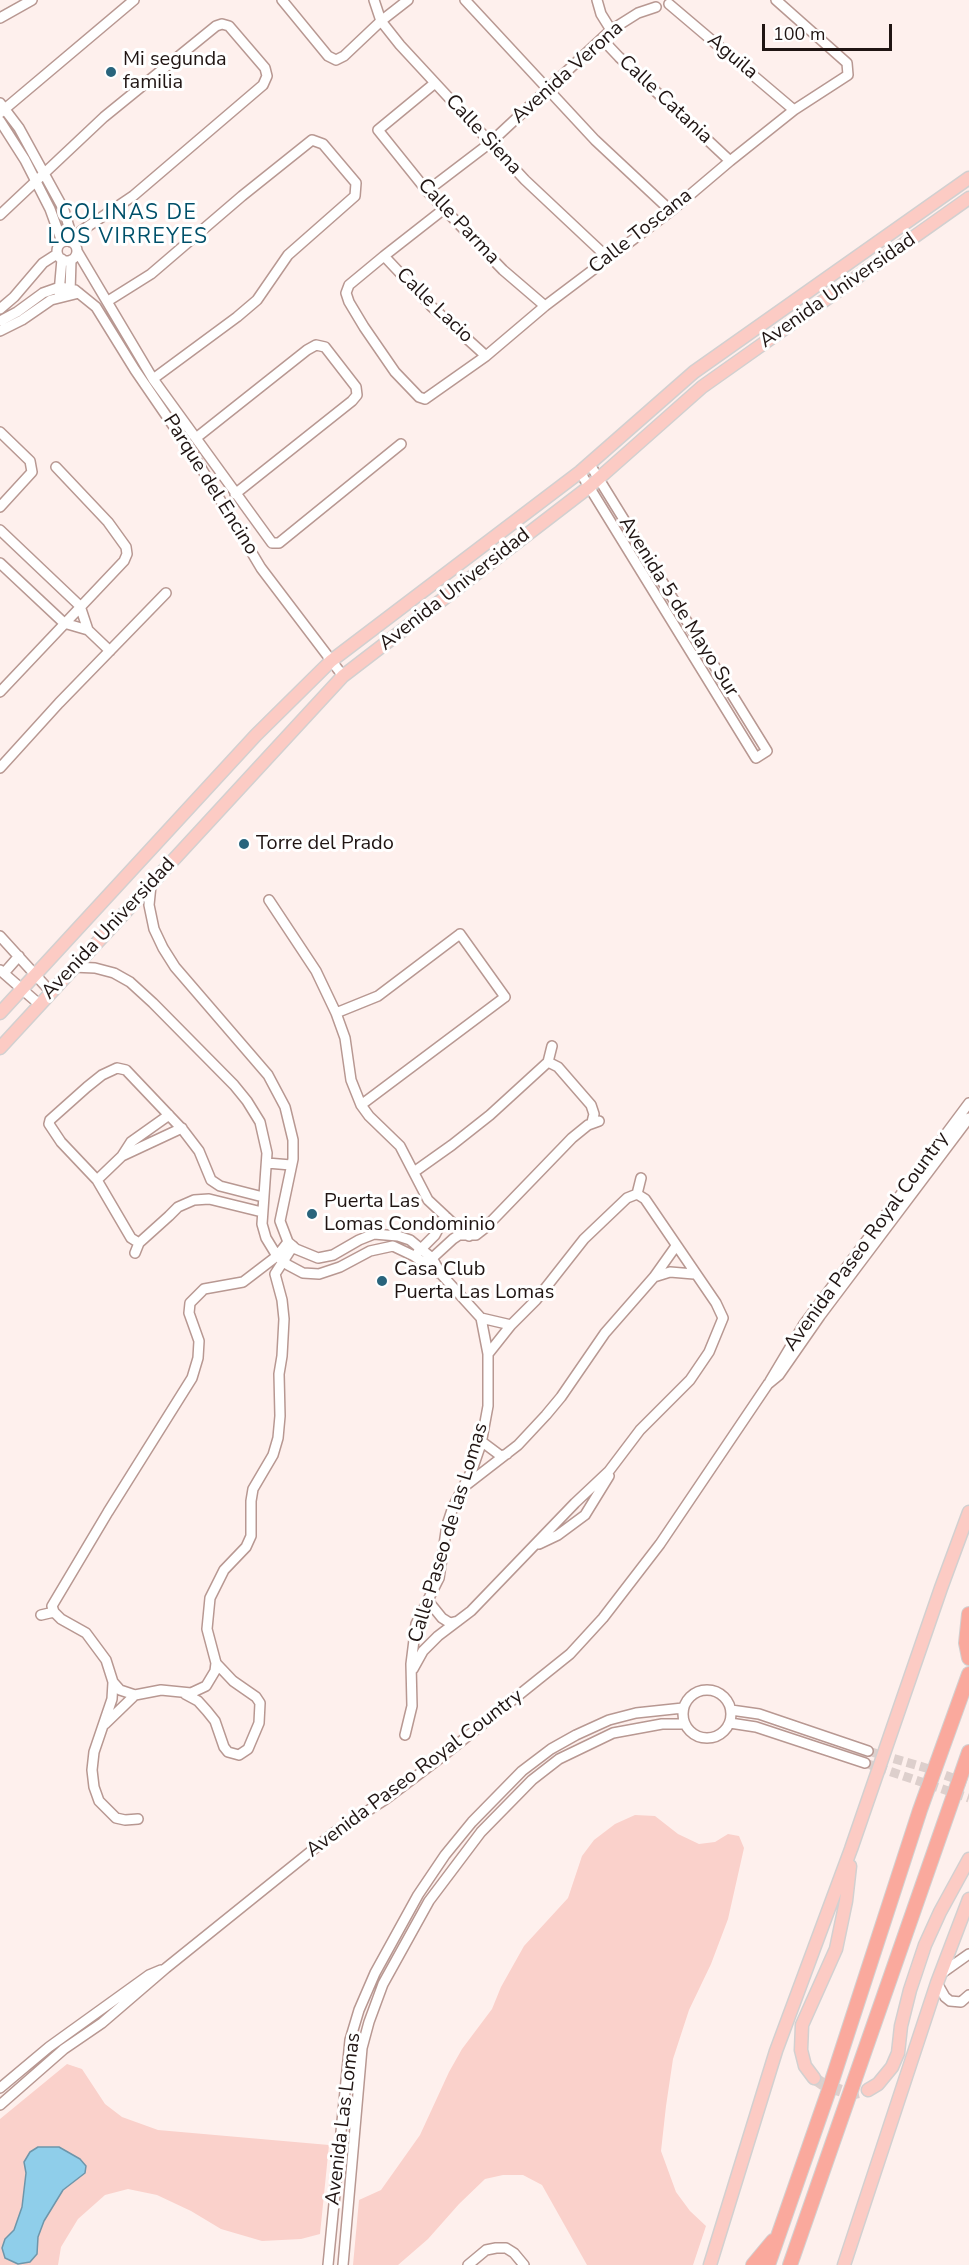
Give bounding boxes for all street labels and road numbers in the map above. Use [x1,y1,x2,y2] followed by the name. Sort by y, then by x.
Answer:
[507,17,629,129] street label: Avenida Verona
[702,29,762,85] street label: Aguila
[613,51,717,149] street label: Calle Catania
[440,90,526,180] street label: Calle Siena
[412,174,504,270] street label: Calle Parma
[585,184,697,280] street label: Calle Toscana
[755,228,921,354] street label: Avenida Universidad
[391,263,477,349] street label: Calle Lacio
[157,410,263,560] street label: Parque del Encino
[613,513,743,701] street label: Avenida 5 de Mayo Sur
[375,524,535,656] street label: Avenida Universidad
[37,853,181,1005] street label: Avenida Universidad
[779,1128,955,1356] street label: Avenida Paseo Royal Country
[404,1420,494,1646] street label: Calle Paseo de las Lomas
[302,1685,528,1863] street label: Avenida Paseo Royal Country
[322,2031,366,2207] street label: Avenida Las Lomas

